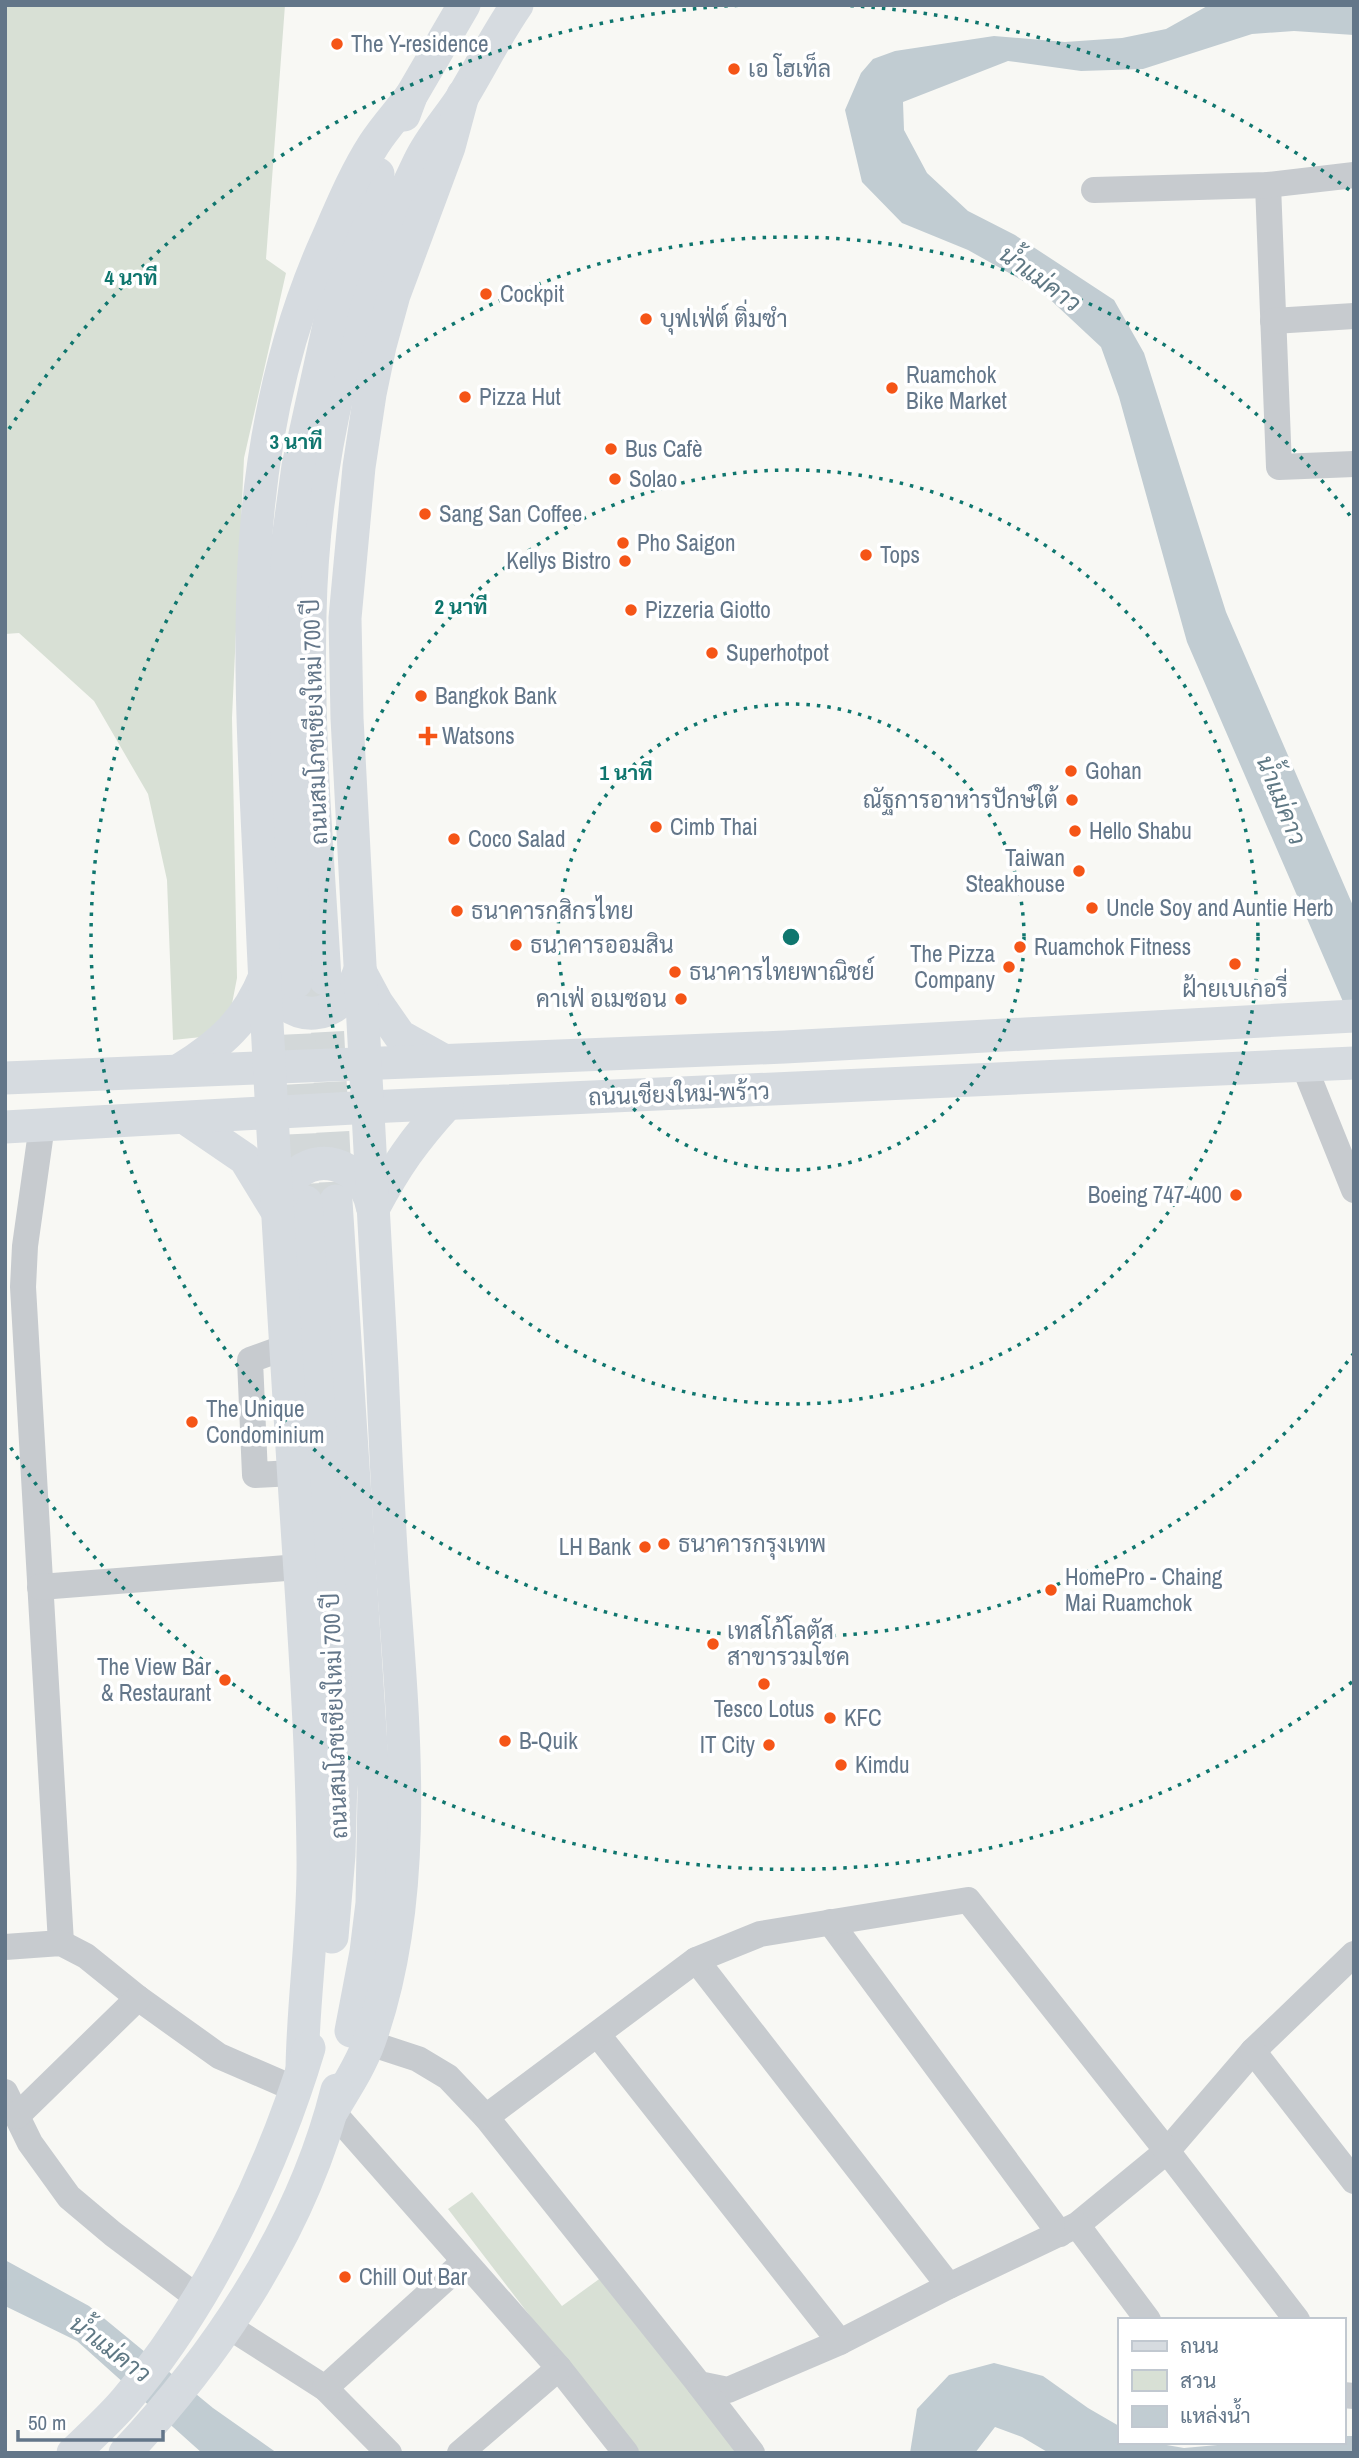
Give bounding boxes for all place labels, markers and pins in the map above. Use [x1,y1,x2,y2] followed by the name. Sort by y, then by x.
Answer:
[351,28,488,59] place label: The Y-residence
[329,36,345,52] marker: The Y-residence
[748,52,831,84] place label: เอ โฮเท็ล
[726,61,742,77] marker: เอ โฮเท็ล
[500,278,564,309] place label: Cockpit
[478,286,494,302] marker: Cockpit
[660,299,788,335] place label: บุฟเฟ่ต์ ติ่มซำ
[638,311,654,327] marker: บุฟเฟ่ต์ ติ่มซำ
[906,359,1007,416] place label: Ruamchok Bike Market
[884,380,900,396] marker: Ruamchok Bike Market
[479,381,561,412] place label: Pizza Hut
[457,389,473,405] marker: Pizza Hut
[625,433,703,464] place label: Bus Cafè
[603,441,619,457] marker: Bus Cafè
[629,463,677,494] place label: Solao
[607,471,623,487] marker: Solao
[439,498,582,529] place label: Sang San Coffee
[417,506,433,522] marker: Sang San Coffee
[637,527,736,558] place label: Pho Saigon
[615,535,631,551] marker: Pho Saigon
[880,539,920,570] place label: Tops
[506,545,611,576] place label: Kellys Bistro
[858,547,874,563] marker: Tops
[617,553,633,569] marker: Kellys Bistro
[645,594,771,625] place label: Pizzeria Giotto
[623,602,639,618] marker: Pizzeria Giotto
[726,637,829,668] place label: Superhotpot
[704,645,720,661] marker: Superhotpot
[435,680,557,711] place label: Bangkok Bank
[413,688,429,704] marker: Bangkok Bank
[442,720,515,751] place label: Watsons
[420,728,436,744] marker: Watsons
[1085,755,1142,786] place label: Gohan
[1063,763,1079,779] marker: Gohan
[863,784,1059,816] place label: ณัฐการอาหารปักษ์ใต้
[1064,792,1080,808] marker: ณัฐการอาหารปักษ์ใต้
[670,811,758,842] place label: Cimb Thai
[1089,815,1192,846] place label: Hello Shabu
[648,819,664,835] marker: Cimb Thai
[468,823,566,854] place label: Coco Salad
[1067,823,1083,839] marker: Hello Shabu
[446,831,462,847] marker: Coco Salad
[965,842,1065,899] place label: Taiwan Steakhouse
[1071,863,1087,879] marker: Taiwan Steakhouse
[1106,892,1334,923] place label: Uncle Soy and Auntie Herb
[471,895,634,926] place label: ธนาคารกสิกรไทย
[1084,900,1100,916] marker: Uncle Soy and Auntie Herb
[449,903,465,919] marker: ธนาคารกสิกรไทย
[779,925,803,949] centre of rings
[530,929,674,960] place label: ธนาคารออมสิน
[1034,931,1191,962] place label: Ruamchok Fitness
[508,937,524,953] marker: ธนาคารออมสิน
[910,938,996,995] place label: The Pizza Company
[1012,939,1028,955] marker: Ruamchok Fitness
[689,956,875,987] place label: ธนาคารไทยพาณิชย์
[1227,956,1243,972] marker: ฝ้ายเบเกอรี่
[1001,959,1017,975] marker: The Pizza Company
[667,964,683,980] marker: ธนาคารไทยพาณิชย์
[1182,968,1288,1004] place label: ฝ้ายเบเกอรี่
[536,983,667,1014] place label: คาเฟ่ อเมซอน
[673,991,689,1007] marker: คาเฟ่ อเมซอน
[1088,1179,1222,1210] place label: Boeing 747-400
[1228,1187,1244,1203] marker: Boeing 747-400
[206,1393,324,1450] place label: The Unique Condominium
[184,1414,200,1430] marker: The Unique Condominium
[678,1528,826,1560] place label: ธนาคารกรุงเทพ
[559,1531,632,1562] place label: LH Bank
[656,1536,672,1552] marker: ธนาคารกรุงเทพ
[637,1539,653,1555] marker: LH Bank
[1065,1561,1223,1618] place label: HomePro - Chaing Mai Ruamchok
[1043,1582,1059,1598] marker: HomePro - Chaing Mai Ruamchok
[727,1615,850,1672] place label: เทสโก้โลตัส สาขารวมโชค
[705,1636,721,1652] marker: เทสโก้โลตัส สาขารวมโชค
[97,1651,212,1708] place label: The View Bar & Restaurant
[217,1672,233,1688] marker: The View Bar & Restaurant
[756,1676,772,1692] marker: Tesco Lotus
[714,1693,814,1724] place label: Tesco Lotus
[844,1702,882,1733] place label: KFC
[822,1710,838,1726] marker: KFC
[519,1725,578,1756] place label: B-Quik
[700,1729,756,1760] place label: IT City
[497,1733,513,1749] marker: B-Quik
[761,1737,777,1753] marker: IT City
[855,1749,910,1780] place label: Kimdu
[833,1757,849,1773] marker: Kimdu
[359,2261,468,2292] place label: Chill Out Bar
[337,2269,353,2285] marker: Chill Out Bar

